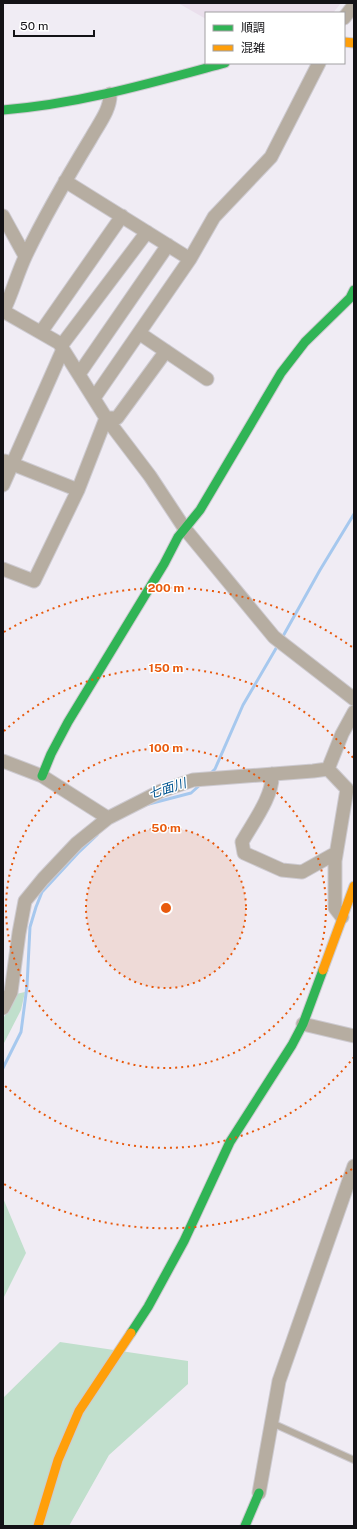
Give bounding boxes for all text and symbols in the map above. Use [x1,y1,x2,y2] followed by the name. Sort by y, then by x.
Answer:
[14,12,94,38] scale bar
[205,12,345,64] legend
[20,19,48,33] text: 50 m
[241,21,265,35] text: 順調
[241,41,265,55] text: 混雑
[148,581,184,595] text: 200 m
[149,661,183,675] text: 150 m
[149,741,183,755] text: 100 m
[146,775,190,802] water label: 七面川
[151,821,181,835] text: 50 m
[159,901,173,915] centre of rings

